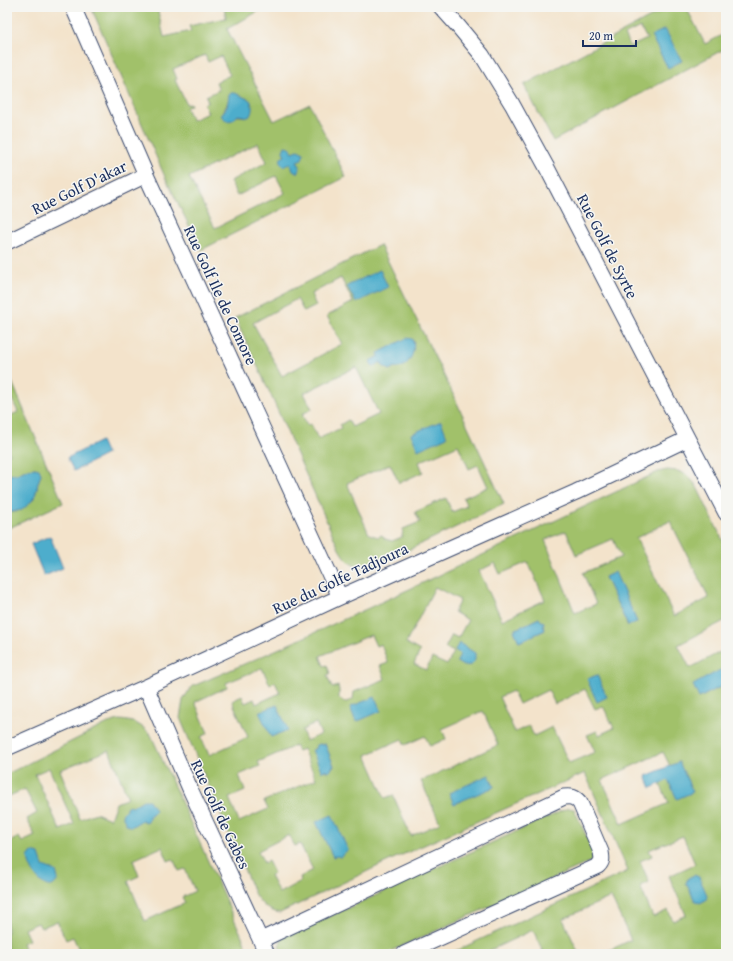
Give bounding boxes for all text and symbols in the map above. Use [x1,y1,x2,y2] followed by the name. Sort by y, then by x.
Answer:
[583,22,636,48] scale bar
[589,27,613,44] text: 20 m
[27,153,131,220] street label: Rue Golf D'akar
[571,189,645,303] street label: Rue Golf de Syrte
[178,221,264,369] street label: Rue Golf Ile de Comore
[268,536,412,620] street label: Rue du Golfe Tadjoura
[185,755,257,873] street label: Rue Golf de Gabes

